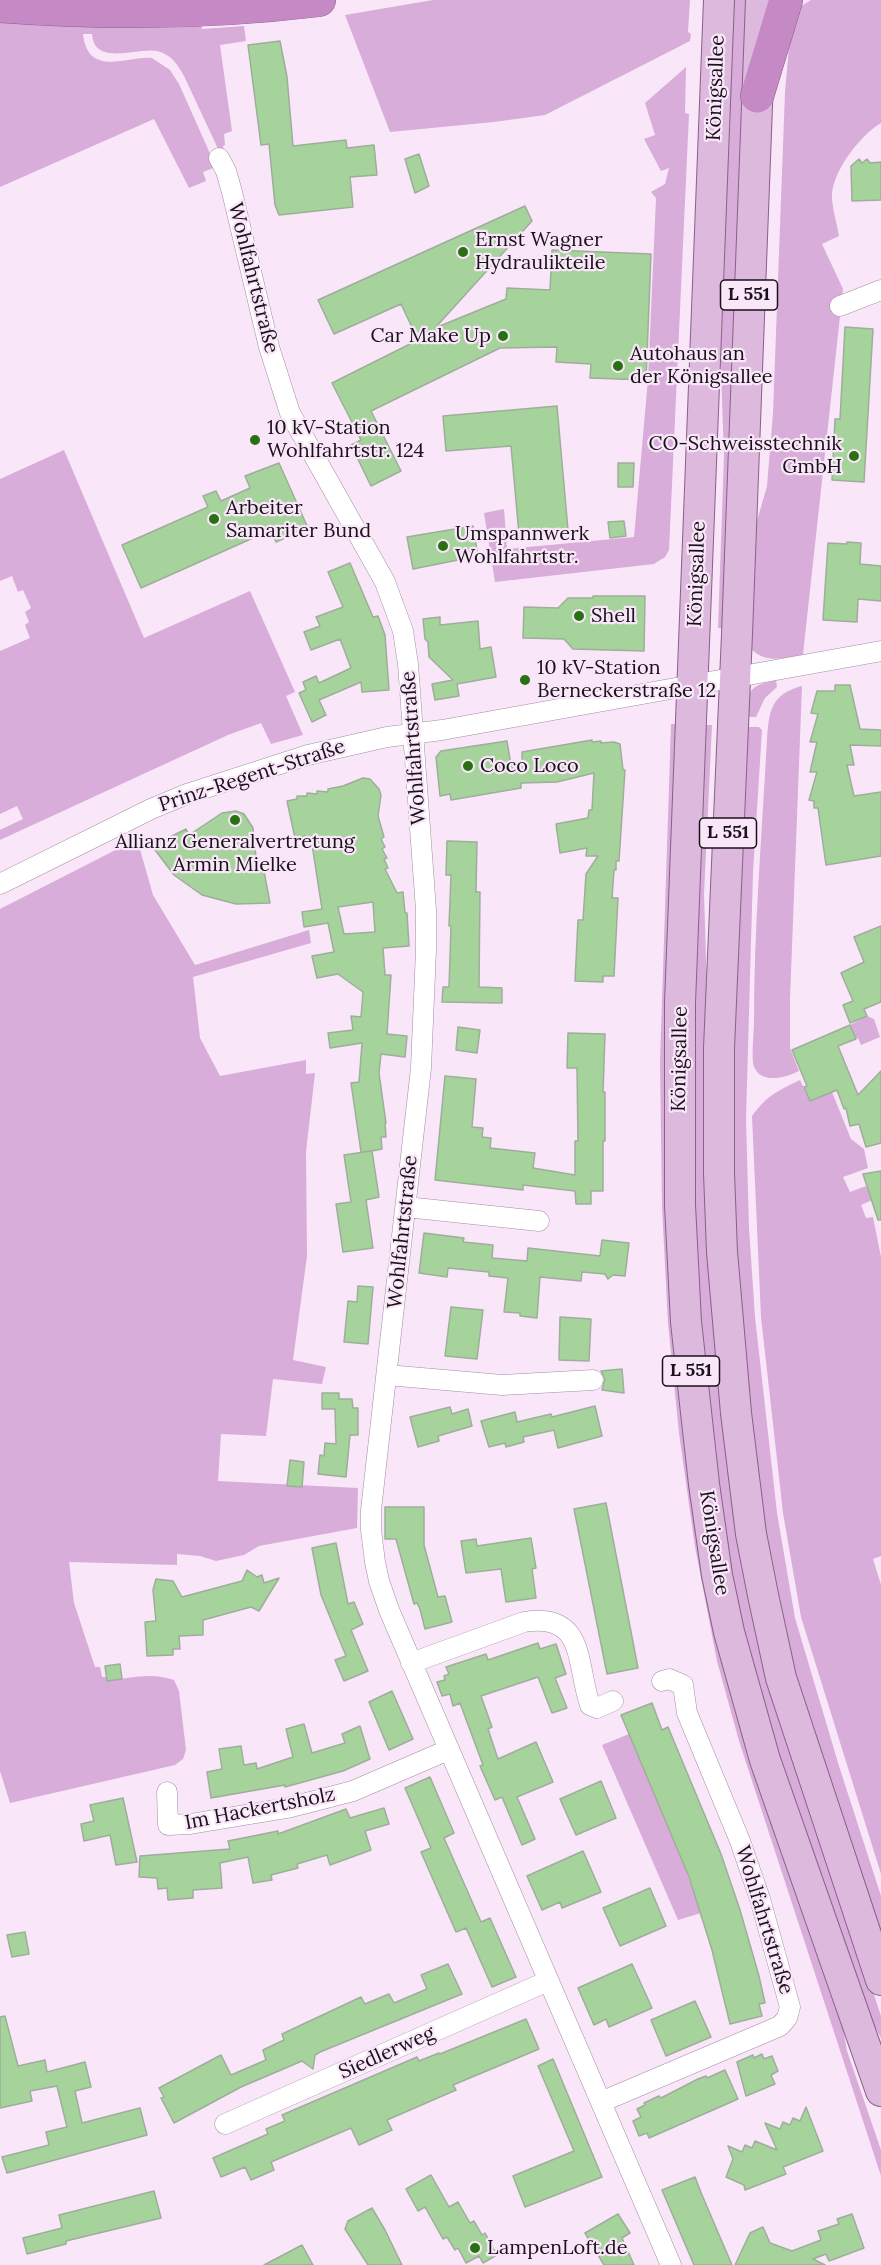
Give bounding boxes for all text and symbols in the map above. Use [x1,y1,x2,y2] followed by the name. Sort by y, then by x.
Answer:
[702,35,730,141] street label: Königsallee
[223,200,283,356] street label: Wohlfahrtstraße
[475,228,606,275] place label: Ernst Wagner Hydraulikteile
[456,245,470,259] marker: Ernst Wagner Hydraulikteile
[720,280,777,310] road number: L 551
[370,324,491,348] place label: Car Make Up
[496,329,510,343] marker: Car Make Up
[630,342,773,389] place label: Autohaus an der Königsallee
[611,359,625,373] marker: Autohaus an der Königsallee
[267,416,424,463] place label: 10 kV-Station Wohlfahrtstr. 124
[648,432,842,479] place label: CO-Schweisstechnik GmbH
[248,433,262,447] marker: 10 kV-Station Wohlfahrtstr. 124
[847,449,861,463] marker: CO-Schweisstechnik GmbH
[226,496,371,543] place label: Arbeiter Samariter Bund
[207,512,221,526] marker: Arbeiter Samariter Bund
[683,521,711,627] street label: Königsallee
[455,522,589,569] place label: Umspannwerk Wohlfahrtstr.
[436,539,450,553] marker: Umspannwerk Wohlfahrtstr.
[591,604,636,628] place label: Shell
[572,609,586,623] marker: Shell
[537,656,716,703] place label: 10 kV-Station Berneckerstraße 12
[397,670,431,826] street label: Wohlfahrtstraße
[518,673,532,687] marker: 10 kV-Station Berneckerstraße 12
[156,735,348,817] street label: Prinz-Regent-Straße
[480,754,579,778] place label: Coco Loco
[461,759,475,773] marker: Coco Loco
[228,813,242,827] marker: Allianz Generalvertretung Armin Mielke
[700,818,756,848] road number: L 551
[115,830,355,877] place label: Allianz Generalvertretung Armin Mielke
[667,1006,693,1112] street label: Königsallee
[383,1154,423,1310] street label: Wohlfahrtstraße
[662,1356,720,1386] road number: L 551
[694,1489,734,1597] street label: Königsallee
[183,1783,337,1835] street label: Im Hackertsholz
[730,1843,798,1997] street label: Wohlfahrtstraße
[335,2021,439,2085] street label: Siedlerweg
[487,2236,628,2260] place label: LampenLoft.de
[468,2241,482,2255] marker: LampenLoft.de

